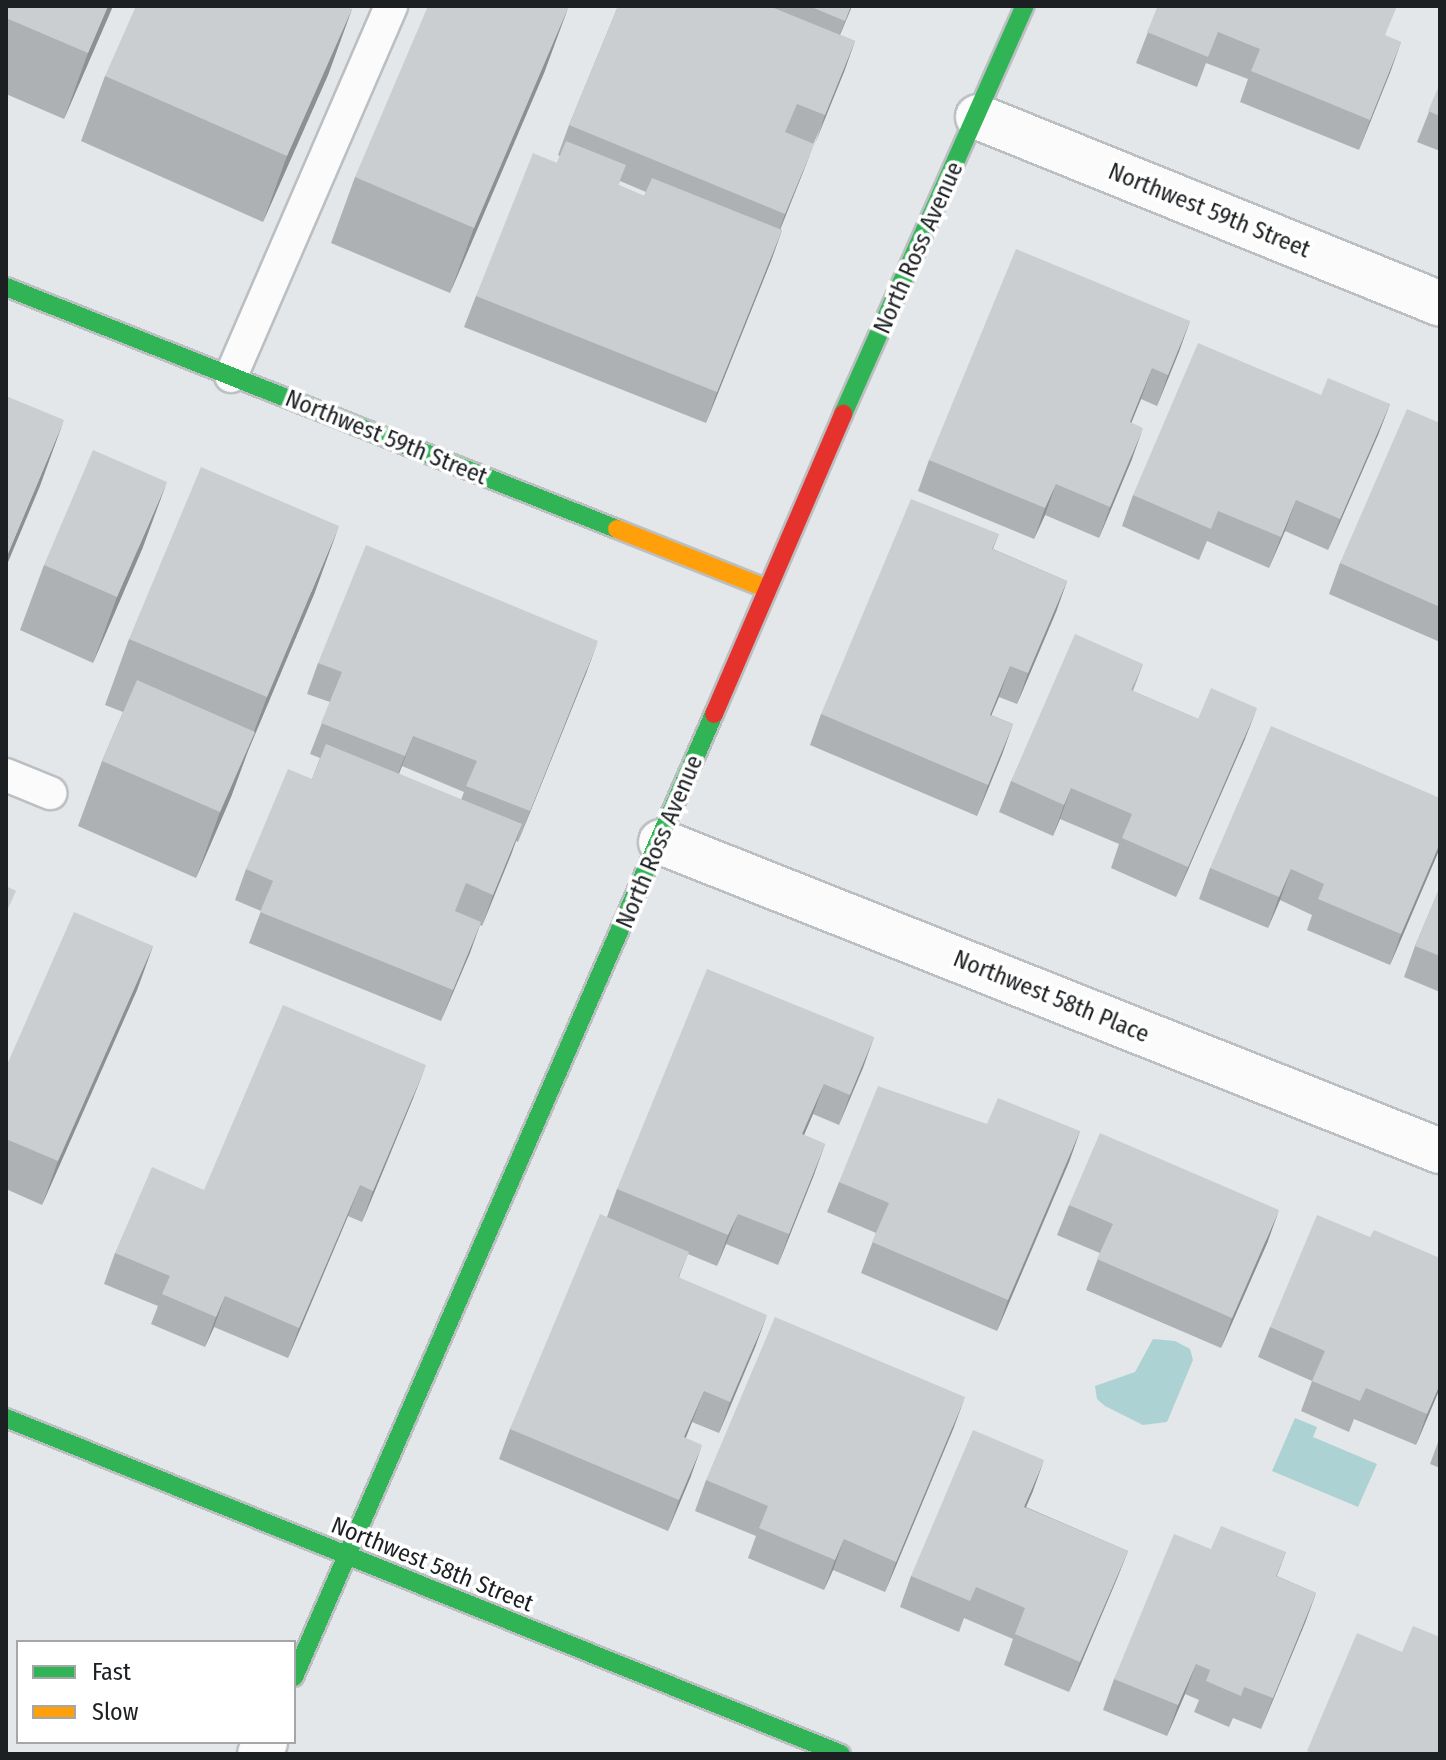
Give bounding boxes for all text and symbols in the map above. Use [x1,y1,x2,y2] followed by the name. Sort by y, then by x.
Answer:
[1104,157,1314,265] street label: Northwest 59th Street
[868,158,970,338] street label: North Ross Avenue
[281,384,491,492] street label: Northwest 59th Street
[611,751,709,933] street label: North Ross Avenue
[949,945,1153,1049] street label: Northwest 58th Place
[327,1511,537,1619] street label: Northwest 58th Street
[16,1640,296,1744] legend
[92,1658,131,1686] text: Fast
[92,1698,138,1726] text: Slow

